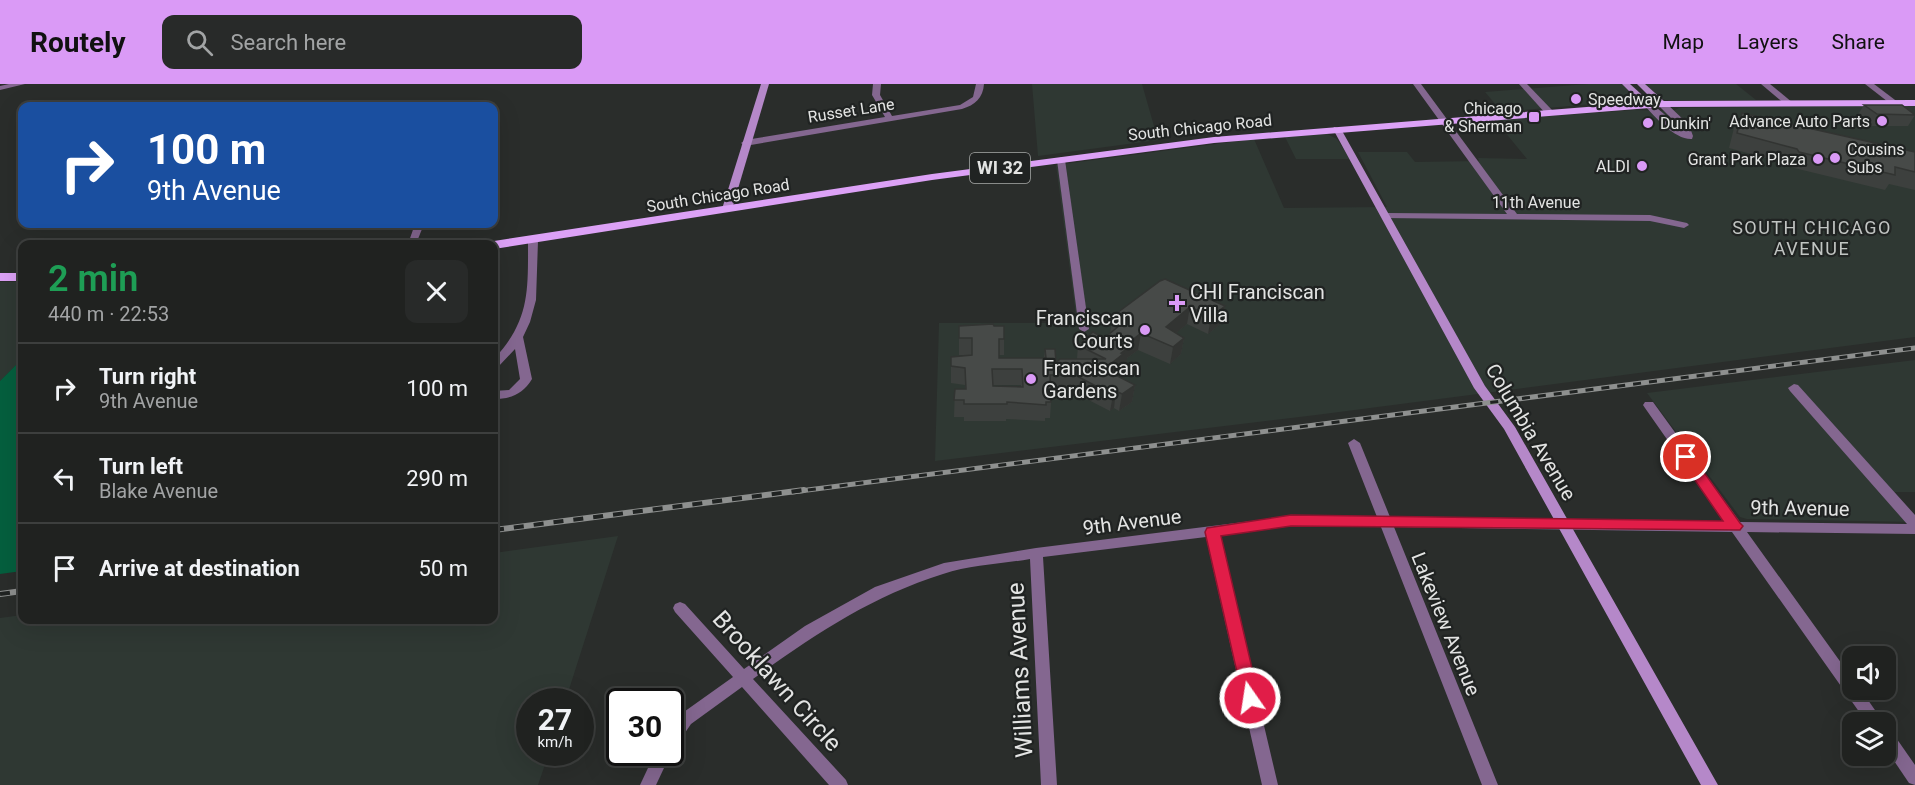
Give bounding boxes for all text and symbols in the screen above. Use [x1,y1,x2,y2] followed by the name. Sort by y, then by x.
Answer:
[162,15,582,69] search box
[30,26,126,59] text: Routely
[183,26,216,59] icon: search
[231,30,346,55] text: Search here
[1662,30,1704,54] text: Map
[1737,30,1798,54] text: Layers
[1831,30,1885,54] text: Share
[1588,90,1661,109] place label: Speedway
[1569,92,1583,106] marker: Speedway
[806,94,896,127] street label: Russet Lane
[1444,99,1522,136] place label: Chicago & Sherman
[1127,110,1273,144] street label: South Chicago Road
[1527,110,1541,124] marker: Chicago & Sherman
[1729,112,1870,131] place label: Advance Auto Parts
[1660,114,1711,133] place label: Dunkin'
[1875,114,1889,128] marker: Advance Auto Parts
[1641,116,1655,130] marker: Dunkin'
[147,125,266,174] text: 100 m
[48,126,126,204] icon: right
[1847,140,1905,177] place label: Cousins Subs
[1688,150,1806,169] place label: Grant Park Plaza
[1828,151,1842,165] marker: Cousins Subs
[1811,152,1825,166] marker: Grant Park Plaza
[970,153,1030,183] road number: WI 32
[1596,157,1630,176] place label: ALDI
[1635,159,1649,173] marker: ALDI
[147,175,281,207] text: 9th Avenue
[645,175,791,216] street label: South Chicago Road
[1492,193,1580,212] street label: 11th Avenue
[1732,217,1892,259] district label: SOUTH CHICAGO AVENUE
[48,258,138,300] text: 2 min
[405,260,468,323] button: close
[1190,280,1325,327] place label: CHI Franciscan Villa
[1168,294,1186,312] marker: CHI Franciscan Villa
[48,302,169,326] text: 440 m · 22:53
[1036,306,1133,353] place label: Franciscan Courts
[1138,323,1152,337] marker: Franciscan Courts
[1043,356,1140,403] place label: Franciscan Gardens
[1481,359,1581,505] street label: Columbia Avenue
[99,364,196,389] text: Turn right
[48,372,81,405] icon: right
[1024,372,1038,386] marker: Franciscan Gardens
[406,376,468,401] text: 100 m
[99,389,198,413] text: 9th Avenue
[1660,431,1711,482] pin
[1669,440,1702,473] icon: arrive
[99,454,183,479] text: Turn left
[48,462,81,495] icon: left
[406,466,468,491] text: 290 m
[99,479,218,503] text: Blake Avenue
[1750,495,1850,521] street label: 9th Avenue
[1081,504,1183,540] street label: 9th Avenue
[1406,549,1486,699] street label: Lakeview Avenue
[48,552,81,585] icon: arrive
[99,556,300,581] text: Arrive at destination
[419,556,468,581] text: 50 m
[1001,582,1039,758] street label: Williams Avenue
[707,605,847,757] street label: Brooklawn Circle
[1842,646,1896,766] map controls
[1842,646,1896,700] button: sound
[1218,666,1282,730] position arrow
[606,688,684,766] speed limit sign: 30
[538,702,572,737] text: 27
[1842,712,1896,766] button: layers
[537,733,573,751] text: km/h

